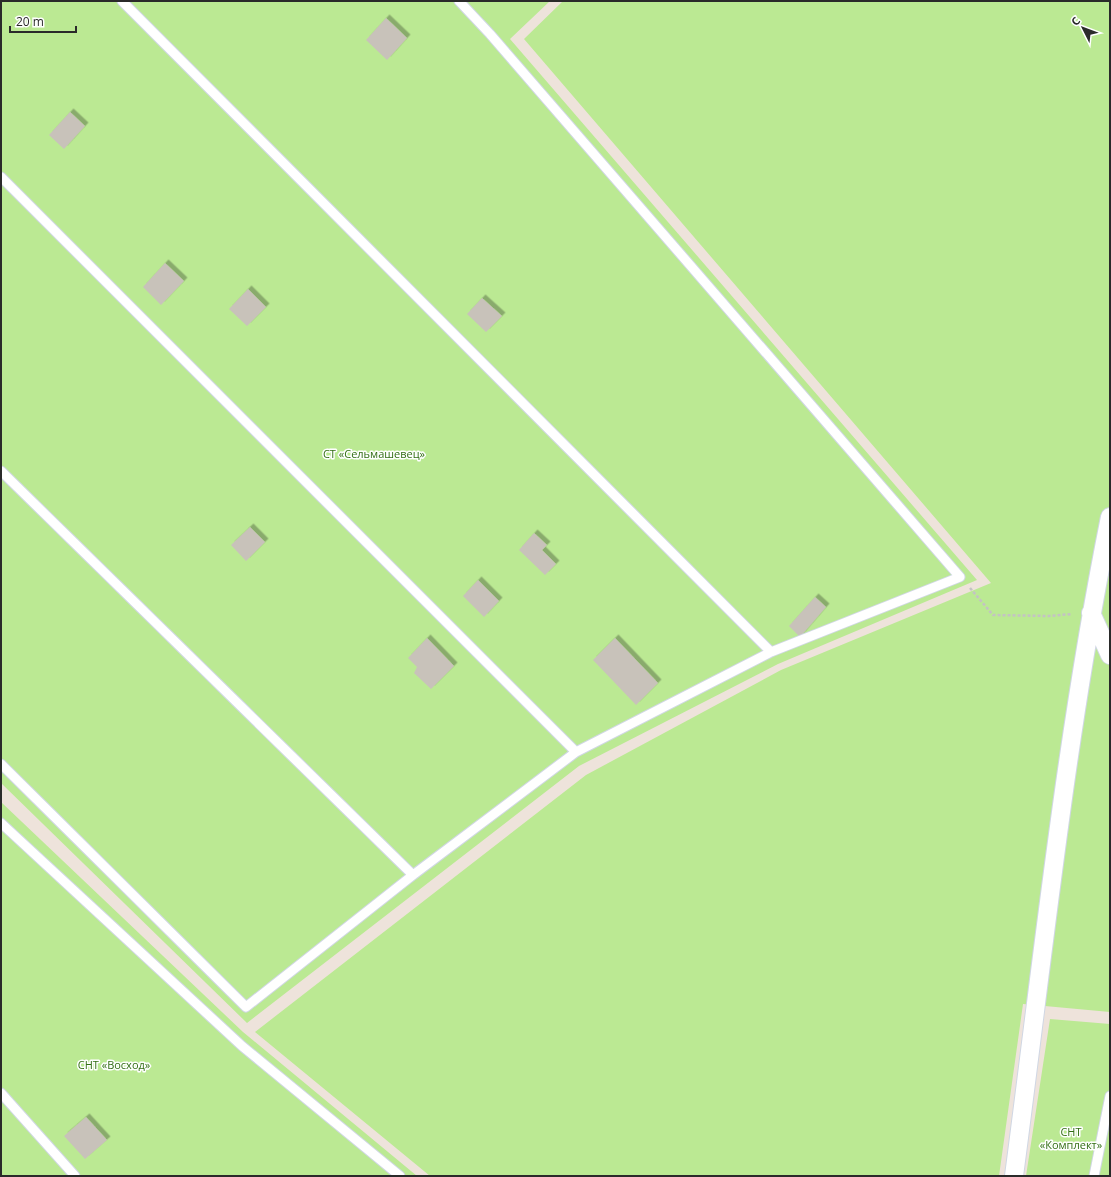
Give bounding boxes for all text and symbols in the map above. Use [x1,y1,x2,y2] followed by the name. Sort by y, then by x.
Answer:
[10,8,76,34] scale bar
[1063,8,1103,48] north arrow
[16,13,44,30] text: 20 m
[1067,13,1083,29] text: С
[323,446,426,461] park label: СТ «Сельмашевец»
[78,1057,151,1072] park label: СНТ «Восход»
[1040,1124,1103,1152] park label: СНТ «Комплект»

